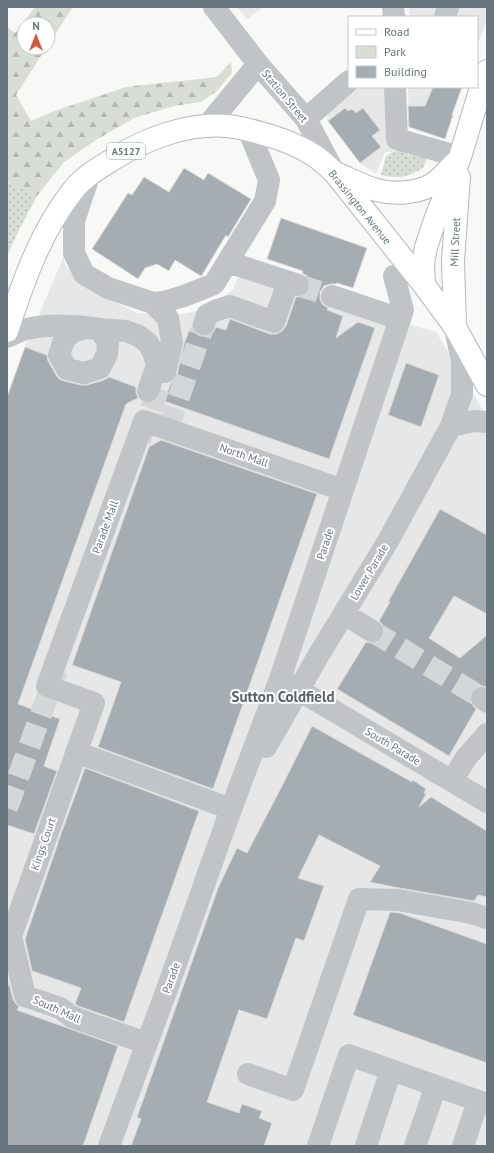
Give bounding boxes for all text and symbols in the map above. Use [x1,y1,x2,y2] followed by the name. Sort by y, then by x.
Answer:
[16,16,56,56] north arrow
[348,16,478,88] legend
[32,19,40,33] text: N
[384,24,409,39] text: Road
[384,44,406,59] text: Park
[384,64,427,79] text: Building
[259,67,311,125] street label: Station Street
[107,143,145,159] road number: A5127
[326,167,395,248] street label: Brassington Avenue
[447,217,463,267] street label: Mill Street
[218,440,271,470] street label: North Mall
[89,498,121,555] street label: Parade Mall
[313,526,337,561] street label: Parade
[347,541,391,603] street label: Lower Parade
[232,687,334,706] district label: Sutton Coldfield
[363,724,424,768] street label: South Parade
[27,816,59,872] street label: Kings Court
[159,960,183,995] street label: Parade
[31,992,84,1026] street label: South Mall

